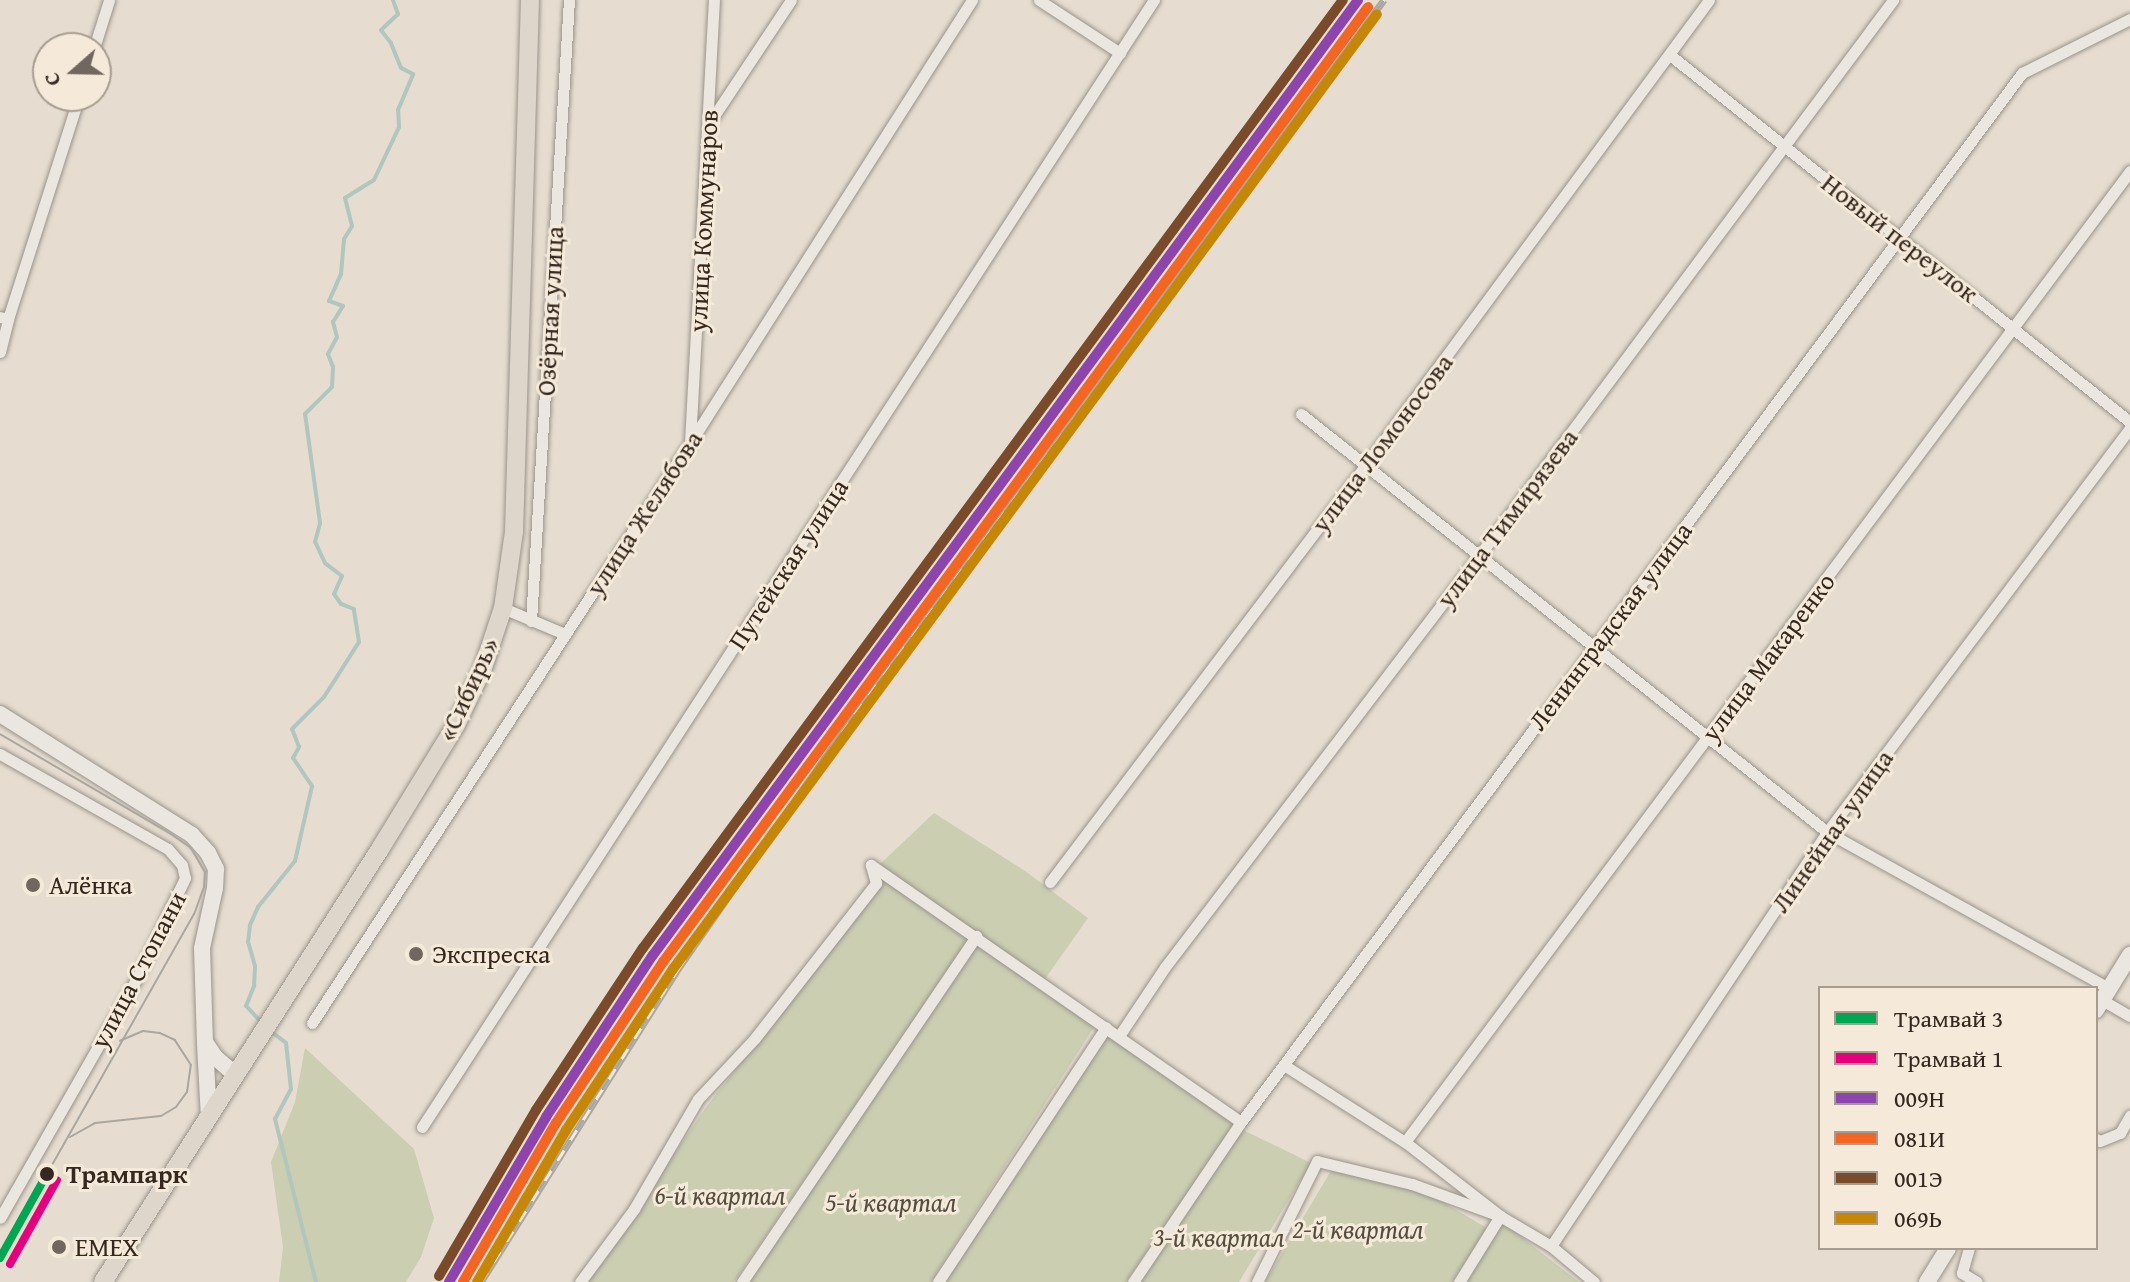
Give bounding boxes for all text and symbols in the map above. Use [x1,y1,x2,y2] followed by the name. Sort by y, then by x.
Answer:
[32,32,112,112] north arrow
[34,68,68,91] text: С
[682,109,724,333] street label: улица Коммунаров
[1815,167,1985,309] street label: Новый переулок
[530,225,570,397] street label: Озёрная улица
[1305,347,1459,539] street label: улица Ломоносова
[1430,422,1584,614] street label: улица Тимирязева
[579,425,709,601] street label: улица Желябова
[721,473,855,655] street label: Путейская улица
[1522,516,1698,736] street label: Ленинградская улица
[1694,567,1842,747] street label: улица Макаренко
[431,632,505,746] street label: «Сибирь»
[1764,744,1900,918] street label: Линейная улица
[49,869,132,901] place label: Алёнка
[24,876,42,894] marker: Алёнка
[84,886,192,1054] street label: улица Стопани
[432,938,550,970] place label: Экспреска
[407,945,425,963] marker: Экспреска
[1818,986,2098,1250] legend
[1894,1001,2003,1036] text: Трамвай 3
[1894,1041,2003,1076] text: Трамвай 1
[1894,1081,1945,1116] text: 009Н
[1894,1121,1945,1156] text: 081И
[66,1158,188,1190] place label: Трампарк
[1894,1161,1942,1196] text: 001Э
[35,1162,59,1186] marker: Трампарк
[655,1179,785,1211] park label: 6-й квартал
[826,1186,956,1218] park label: 5-й квартал
[1894,1201,1942,1236] text: 069Ь
[1293,1213,1423,1245] park label: 2-й квартал
[1154,1221,1284,1253] park label: 3-й квартал
[75,1231,139,1263] place label: EMEX
[50,1238,68,1256] marker: EMEX

